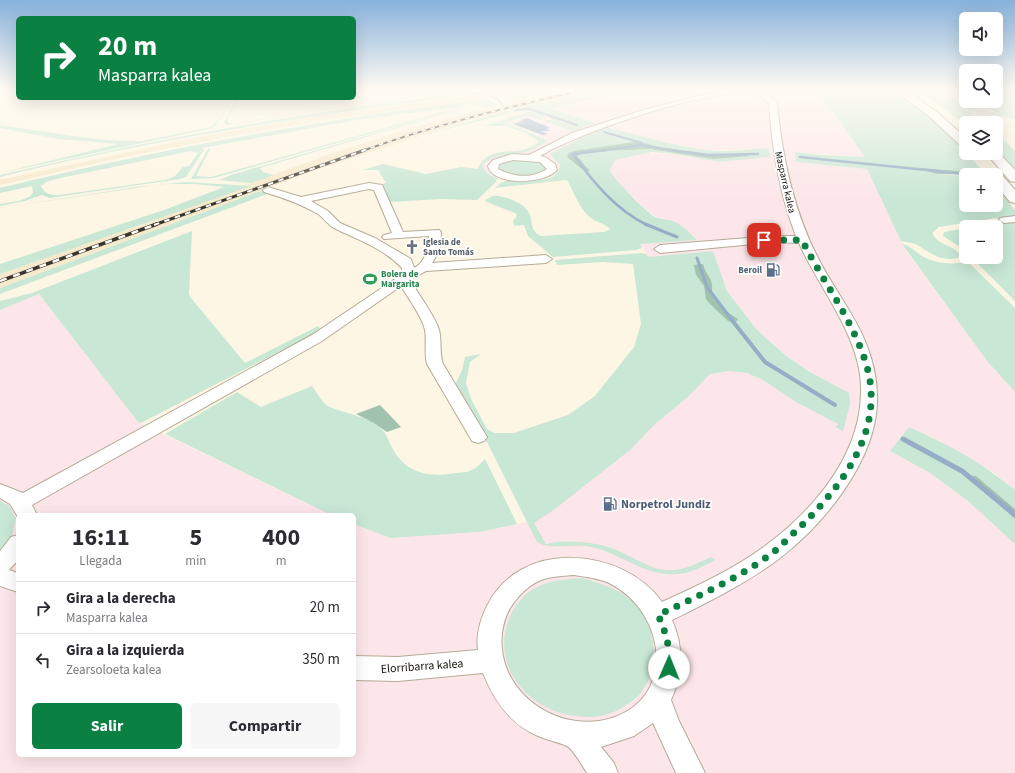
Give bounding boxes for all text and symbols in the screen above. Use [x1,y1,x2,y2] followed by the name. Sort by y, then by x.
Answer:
[959,12,1003,264] map controls
[959,12,1003,56] button: sound
[98,26,157,66] text: 20 m
[32,32,84,84] icon: right
[98,63,211,88] text: Masparra kalea
[959,64,1003,108] button: search
[959,116,1003,160] button: layers
[771,150,799,214] street label: Masparra kalea
[959,168,1003,212] button: +
[959,220,1003,264] button: −
[747,223,781,257] pin
[753,229,775,251] icon: arrive
[423,236,474,259] place label: Iglesia de Santo Tomás
[404,239,420,255] church icon: Iglesia de Santo Tomás
[765,262,781,278] fuel station icon: Beroil
[738,264,762,277] place label: Beroil
[381,268,420,291] place label: Bolera de Margarita
[362,271,378,287] sports icon: Bolera de Margarita
[602,496,618,512] fuel station icon: Norpetrol Jundiz
[621,496,711,513] place label: Norpetrol Jundiz
[72,520,130,555] text: 16:11
[190,520,202,555] text: 5
[262,520,300,555] text: 400
[79,552,122,570] text: Llegada
[185,552,206,570] text: min
[276,552,287,570] text: m
[66,588,176,609] text: Gira a la derecha
[32,597,54,619] icon: right
[310,597,340,618] text: 20 m
[66,609,148,627] text: Masparra kalea
[66,640,185,661] text: Gira a la izquierda
[648,647,690,689] position arrow
[32,649,54,671] icon: left
[302,649,340,670] text: 350 m
[380,655,464,678] street label: Elorribarra kalea
[66,661,161,679] text: Zearsoloeta kalea
[32,703,182,749] button: Salir
[190,703,340,749] button: Compartir

